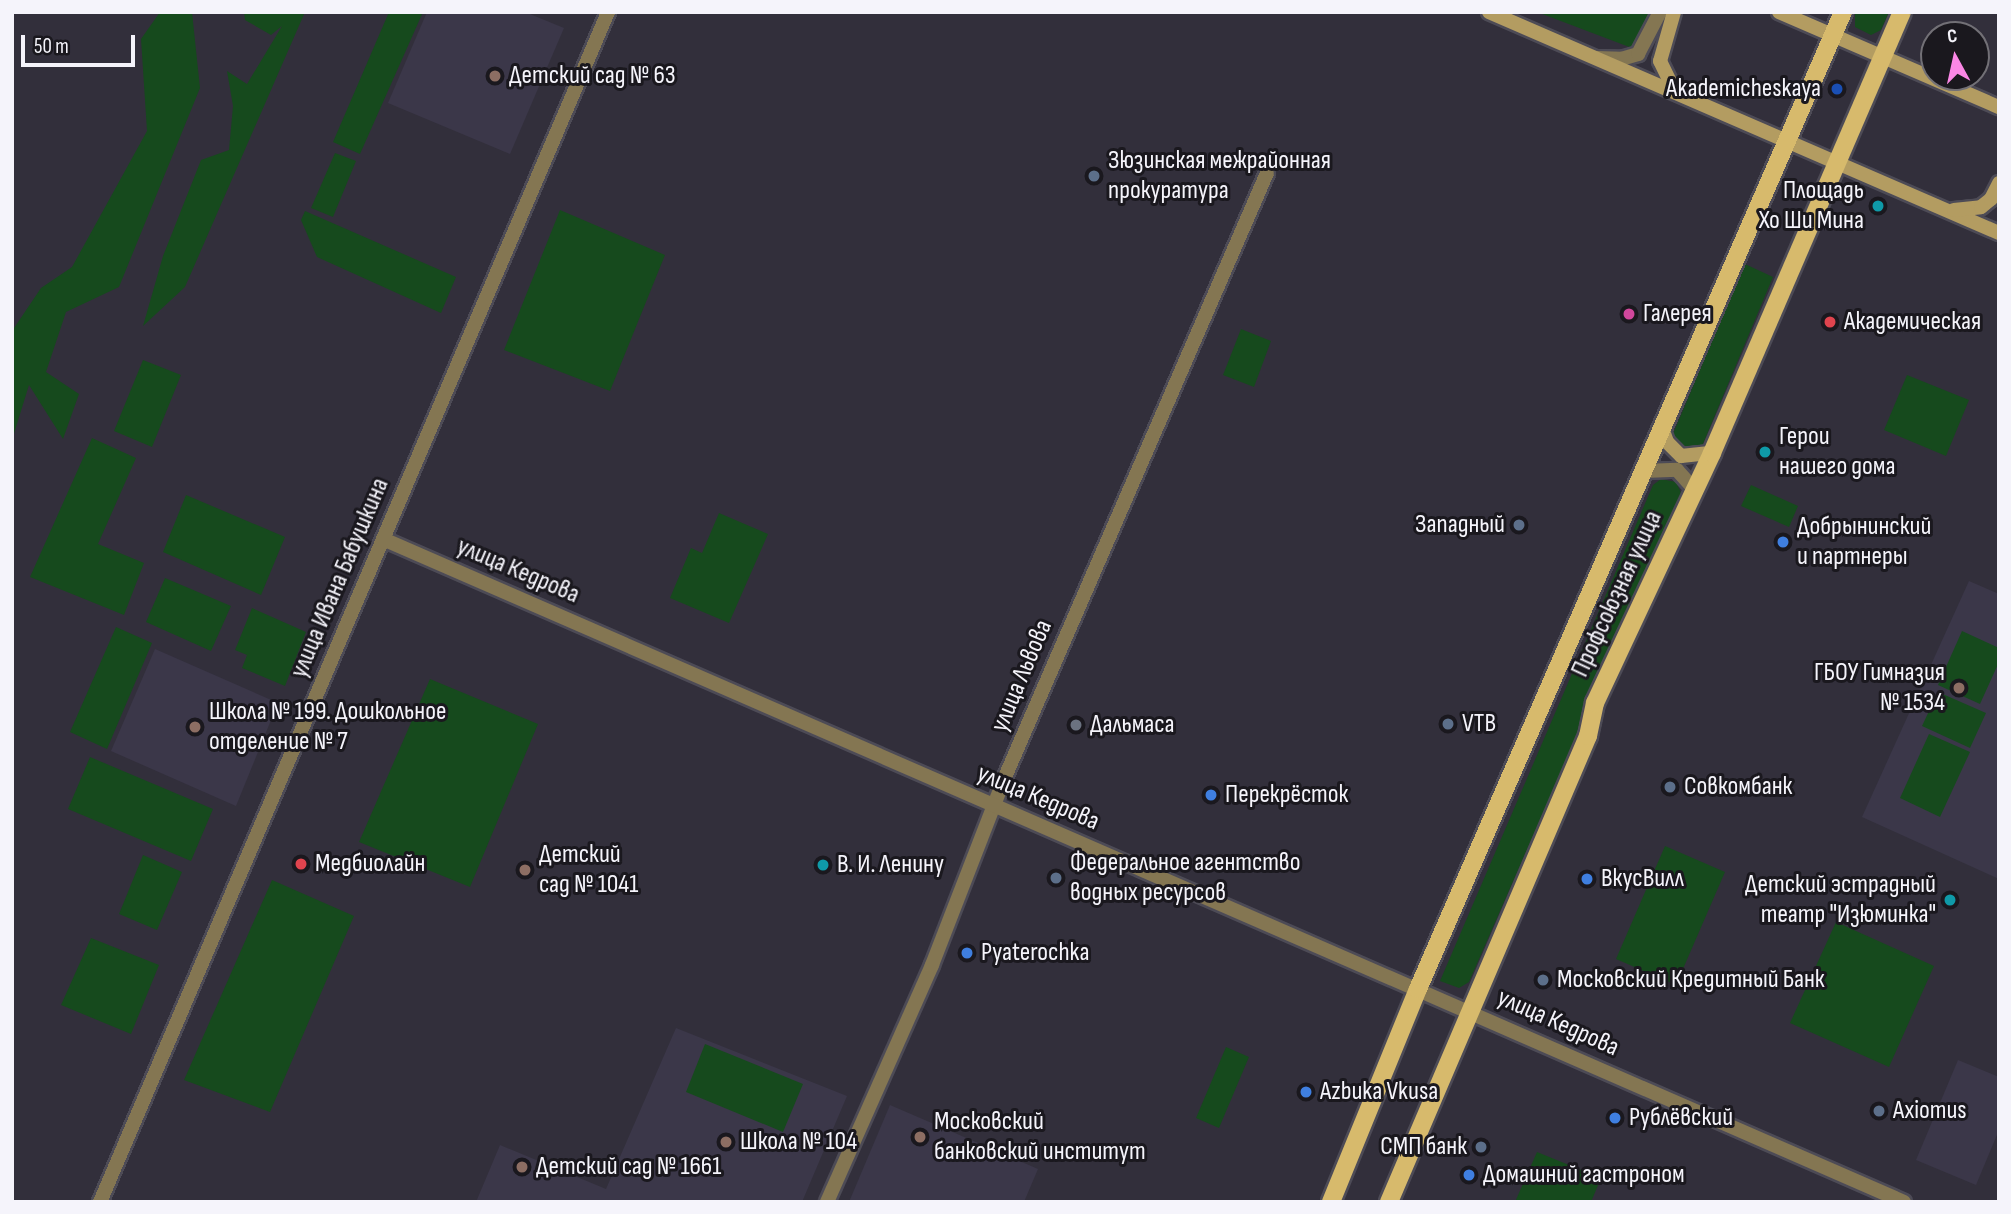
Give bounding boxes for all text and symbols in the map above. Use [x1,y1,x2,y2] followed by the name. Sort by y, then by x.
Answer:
[24,21,138,65] scale bar
[1920,21,1990,91] north arrow
[1946,25,1959,49] text: С
[34,34,69,59] text: 50 m
[509,60,676,92] place label: Детский сад № 63
[487,68,503,84] marker: Детский сад № 63
[1666,73,1821,105] place label: Akademicheskaya
[1827,79,1847,99] marker: Akademicheskaya
[1108,145,1331,206] place label: Зюзинская межрайонная прокуратура
[1086,168,1102,184] marker: Зюзинская межрайонная прокуратура
[1759,175,1864,236] place label: Площадь Хо Ши Мина
[1870,198,1886,214] marker: Площадь Хо Ши Мина
[1643,298,1712,330] place label: Галерея
[1621,306,1637,322] marker: Галерея
[1844,306,1981,338] place label: Академическая
[1822,314,1838,330] marker: Академическая
[1779,421,1896,482] place label: Герои нашего дома
[1757,444,1773,460] marker: Герои нашего дома
[284,473,396,683] street label: улица Ивана Бабушкина
[1565,506,1669,682] street label: Профсоюзная улица
[1415,509,1505,541] place label: Западный
[1797,511,1931,572] place label: Добрынинский и партнеры
[1511,517,1527,533] marker: Западный
[452,531,584,611] street label: улица Кедрова
[1775,534,1791,550] marker: Добрынинский и партнеры
[984,615,1060,737] street label: улица Львова
[1814,657,1945,718] place label: ГБОУ Гимназия № 1534
[1951,680,1967,696] marker: ГБОУ Гимназия № 1534
[209,696,446,758] place label: Школа № 199. Дошкольное отделение № 7
[1462,708,1496,740] place label: VTB
[1090,709,1174,741] place label: Дальмаса
[1440,716,1456,732] marker: VTB
[1068,717,1084,733] marker: Дальмаса
[187,719,203,735] marker: Школа № 199. Дошкольное отделение № 7
[972,758,1104,838] street label: улица Кедрова
[1684,771,1792,803] place label: Совкомбанк
[1225,779,1348,811] place label: Перекрёсток
[1662,779,1678,795] marker: Совкомбанк
[1203,787,1219,803] marker: Перекрёсток
[539,839,638,900] place label: Детский сад № 1041
[1070,847,1300,908] place label: Федеральное агентство водных ресурсов
[315,848,425,880] place label: Медбиолайн
[837,849,944,881] place label: В. И. Ленину
[293,856,309,872] marker: Медбиолайн
[815,857,831,873] marker: В. И. Ленину
[517,862,533,878] marker: Детский сад № 1041
[1601,863,1684,895] place label: ВкусВилл
[1745,869,1936,931] place label: Детский эстрадный театр "Изюминка"
[1048,870,1064,886] marker: Федеральное агентство водных ресурсов
[1579,871,1595,887] marker: ВкусВилл
[1942,892,1958,908] marker: Детский эстрадный театр "Изюминка"
[981,937,1089,969] place label: Pyaterochka
[959,945,975,961] marker: Pyaterochka
[1557,964,1825,996] place label: Московский Кредитный Банк
[1535,972,1551,988] marker: Московский Кредитный Банк
[1492,982,1624,1064] street label: улица Кедрова
[1320,1076,1438,1108] place label: Azbuka Vkusa
[1298,1084,1314,1100] marker: Azbuka Vkusa
[1893,1095,1967,1127] place label: Axiomus
[1629,1102,1733,1134] place label: Рублёвский
[1871,1103,1887,1119] marker: Axiomus
[934,1106,1146,1168] place label: Московский банковский институт
[1607,1110,1623,1126] marker: Рублёвский
[740,1126,857,1158] place label: Школа № 104
[912,1129,928,1145] marker: Московский банковский институт
[1380,1131,1467,1163] place label: СМП банк
[718,1134,734,1150] marker: Школа № 104
[1473,1139,1489,1155] marker: СМП банк
[536,1151,721,1183] place label: Детский сад № 1661
[514,1159,530,1175] marker: Детский сад № 1661
[1483,1159,1685,1191] place label: Домашний гастроном
[1461,1167,1477,1183] marker: Домашний гастроном

